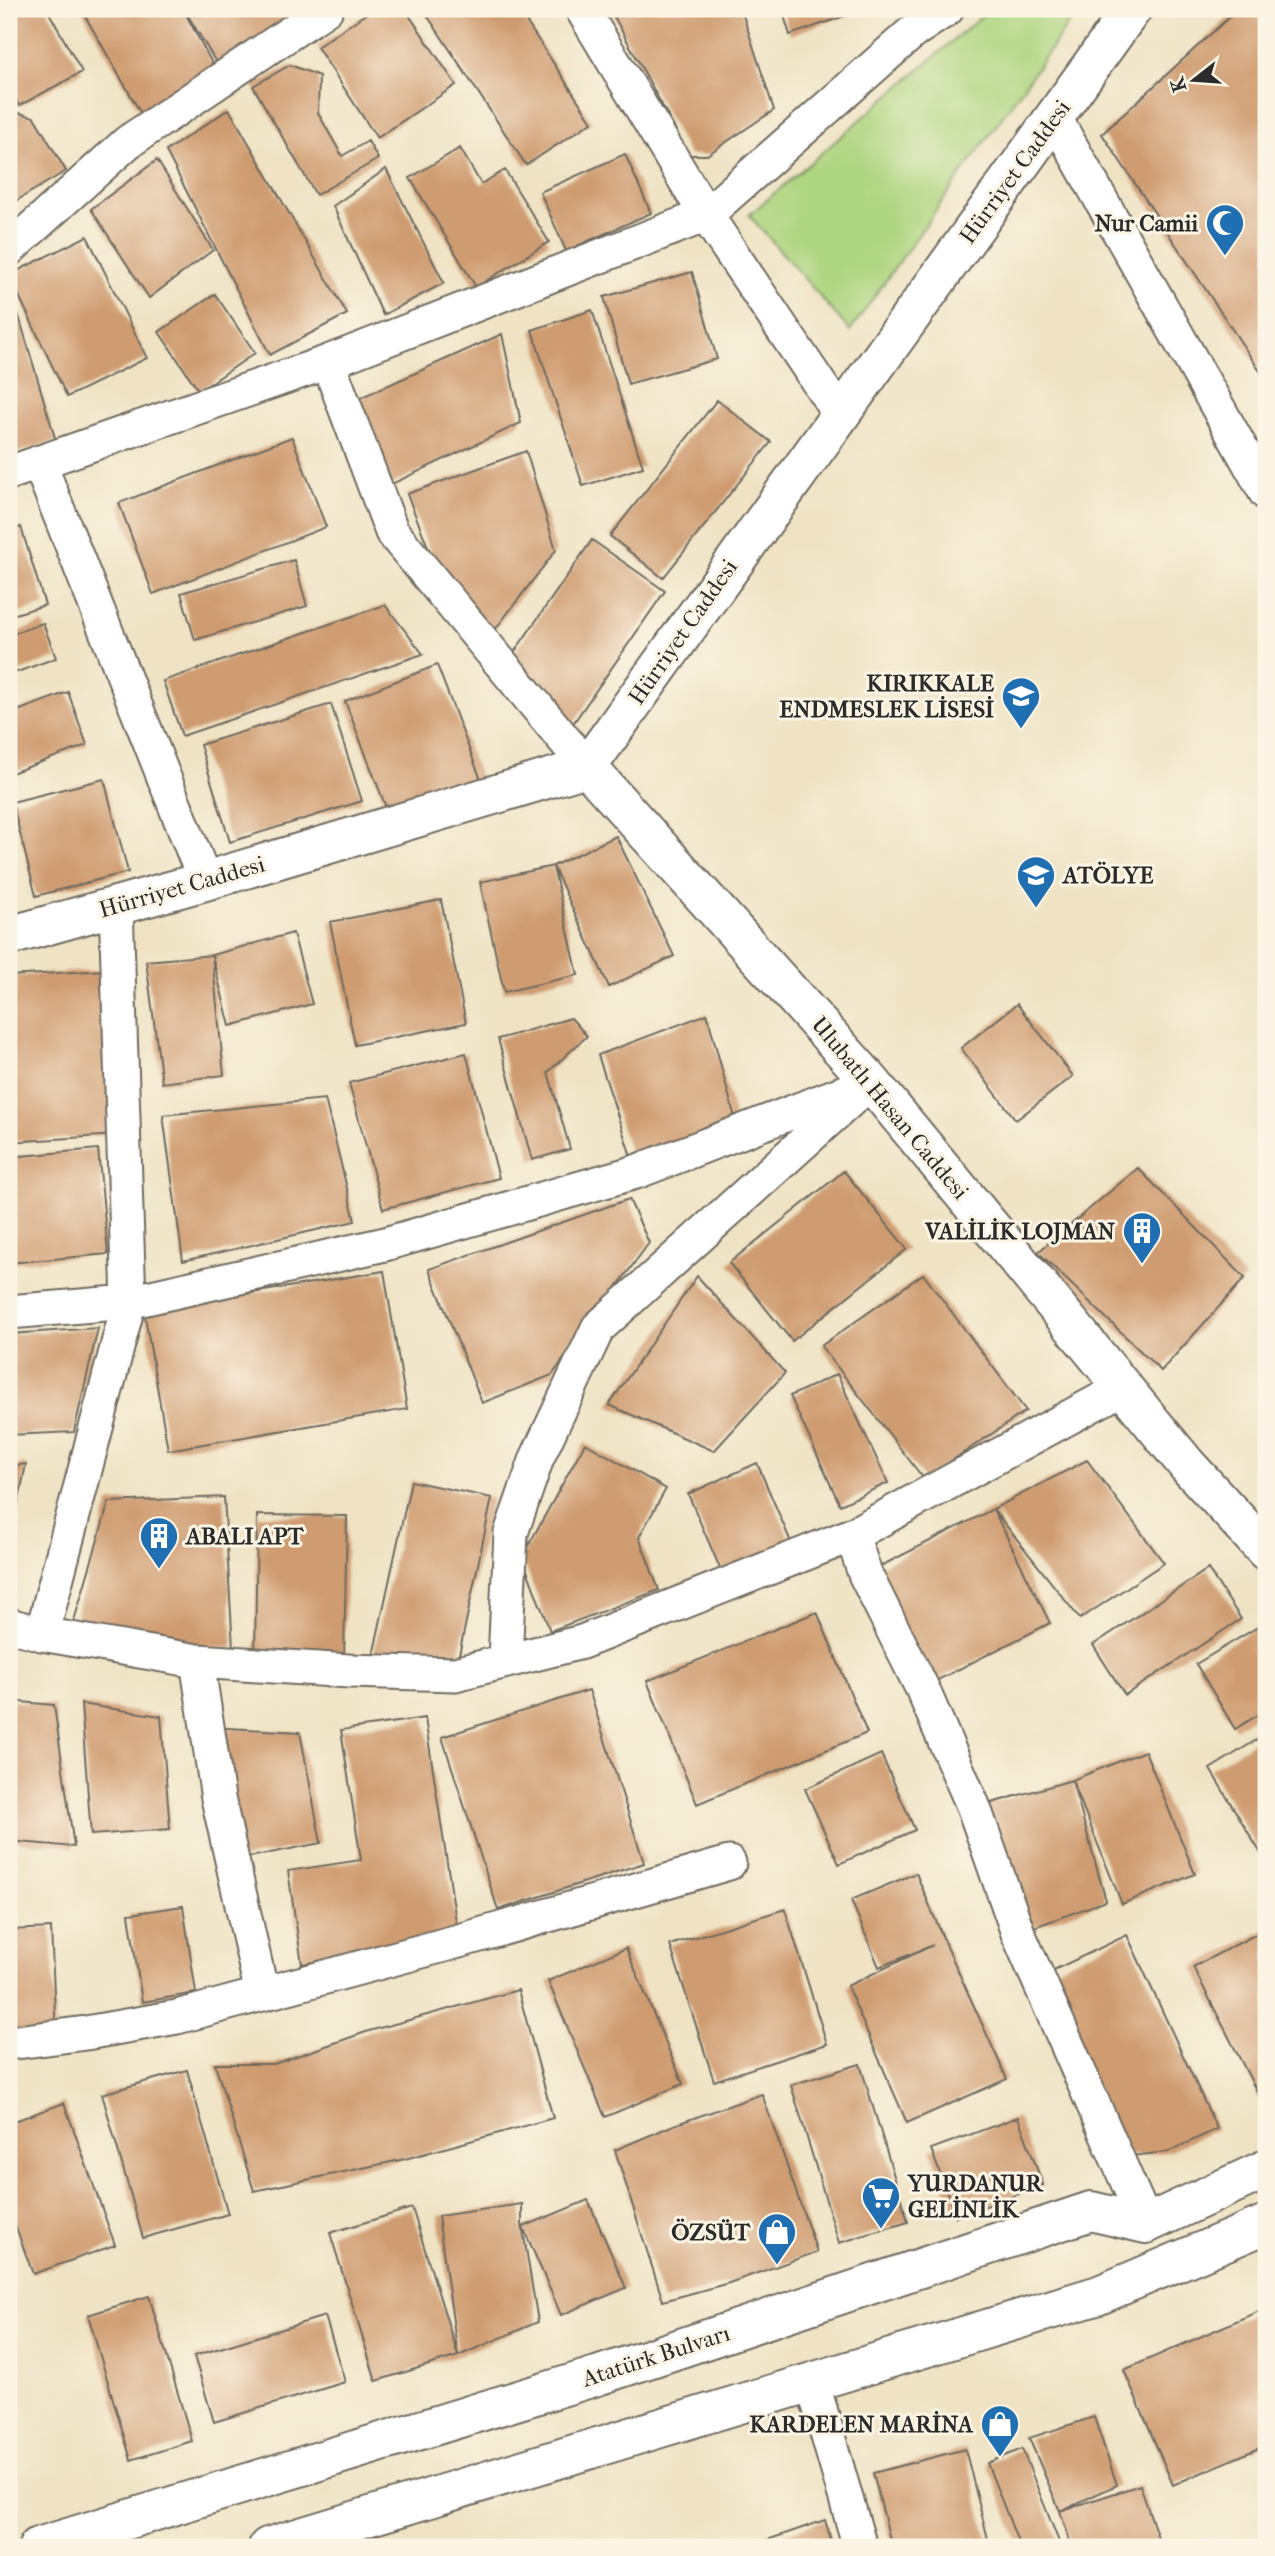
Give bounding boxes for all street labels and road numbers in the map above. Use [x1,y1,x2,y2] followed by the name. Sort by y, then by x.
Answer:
[954,95,1076,249] street label: Hürriyet Caddesi
[623,554,743,710] street label: Hürriyet Caddesi
[96,850,268,924] street label: Hürriyet Caddesi
[806,1011,974,1205] street label: Ulubatlı Hasan Caddesi
[578,2319,733,2393] street label: Atatürk Bulvarı

